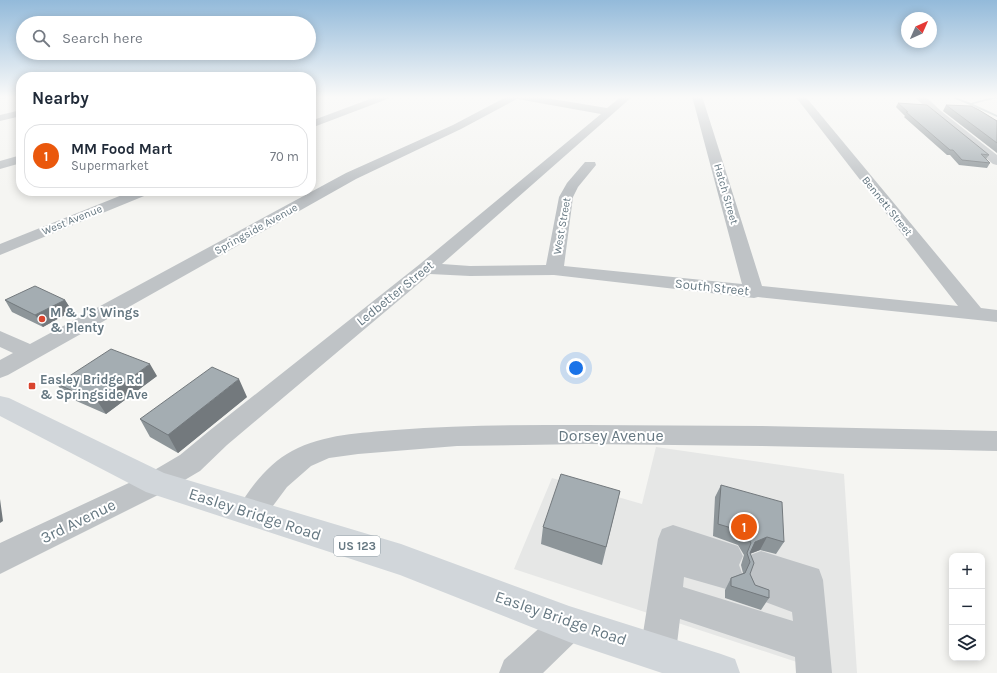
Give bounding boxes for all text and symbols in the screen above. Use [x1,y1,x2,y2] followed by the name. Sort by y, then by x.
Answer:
[901,12,937,48] north arrow
[16,16,316,60] search box
[30,27,52,49] icon: search
[62,29,143,47] text: Search here
[32,88,89,108] text: Nearby
[71,140,172,158] text: MM Food Mart
[44,149,48,164] text: 1
[270,149,299,164] text: 70 m
[71,158,149,173] text: Supermarket
[711,162,741,226] street label: Hatch Street
[859,174,915,238] street label: Bennett Street
[551,196,573,256] street label: West Street
[212,201,300,257] street label: Springside Avenue
[40,202,104,238] street label: West Avenue
[353,257,437,329] street label: Ledbetter Street
[674,276,750,298] street label: South Street
[50,305,139,335] place label: M & J'S Wings & Plenty
[37,314,47,324] marker: M & J'S Wings & Plenty
[566,358,586,378] your location
[40,372,148,402] place label: Easley Bridge Rd & Springside Ave
[27,381,37,391] marker: Easley Bridge Rd & Springside Ave
[558,426,664,445] street label: Dorsey Avenue
[186,484,324,544] street label: Easley Bridge Road
[37,495,119,547] street label: 3rd Avenue
[731,512,757,542] pin: 1
[334,536,380,556] road number: US 123
[949,553,985,661] map controls
[949,553,985,589] button: +
[493,587,629,649] street label: Easley Bridge Road
[949,589,985,625] button: −
[949,625,985,661] button: layers

